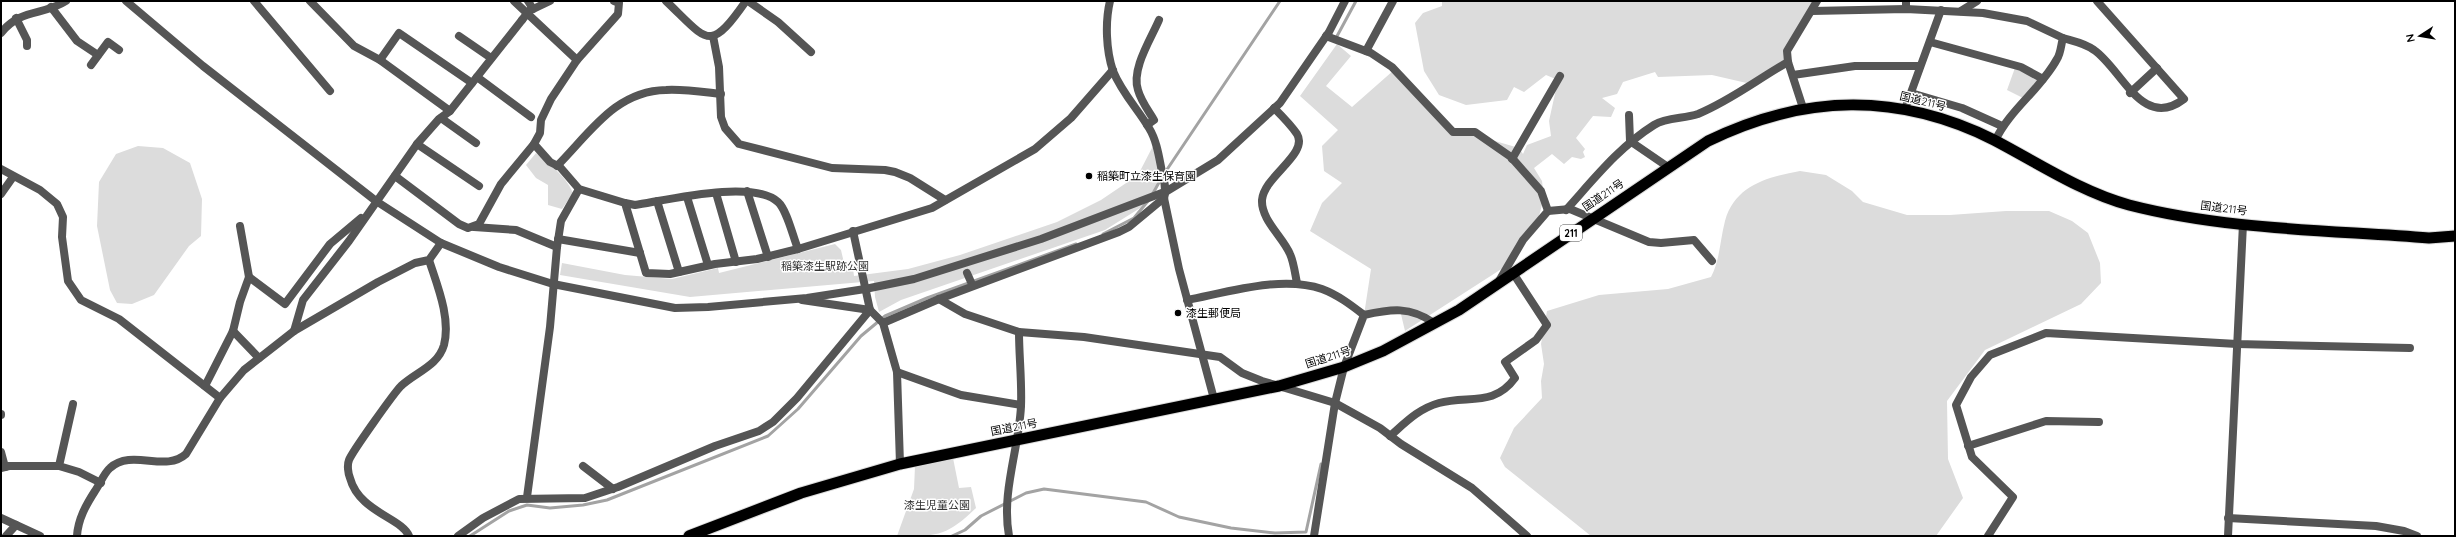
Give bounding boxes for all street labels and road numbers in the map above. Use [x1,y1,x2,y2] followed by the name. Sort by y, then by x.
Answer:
[1898,88,1948,114] street label: 国道211号
[1580,176,1626,214] street label: 国道211号
[2200,198,2248,218] street label: 国道211号
[1560,225,1582,241] road number: 211
[1303,343,1353,371] street label: 国道211号
[989,416,1039,438] street label: 国道211号

